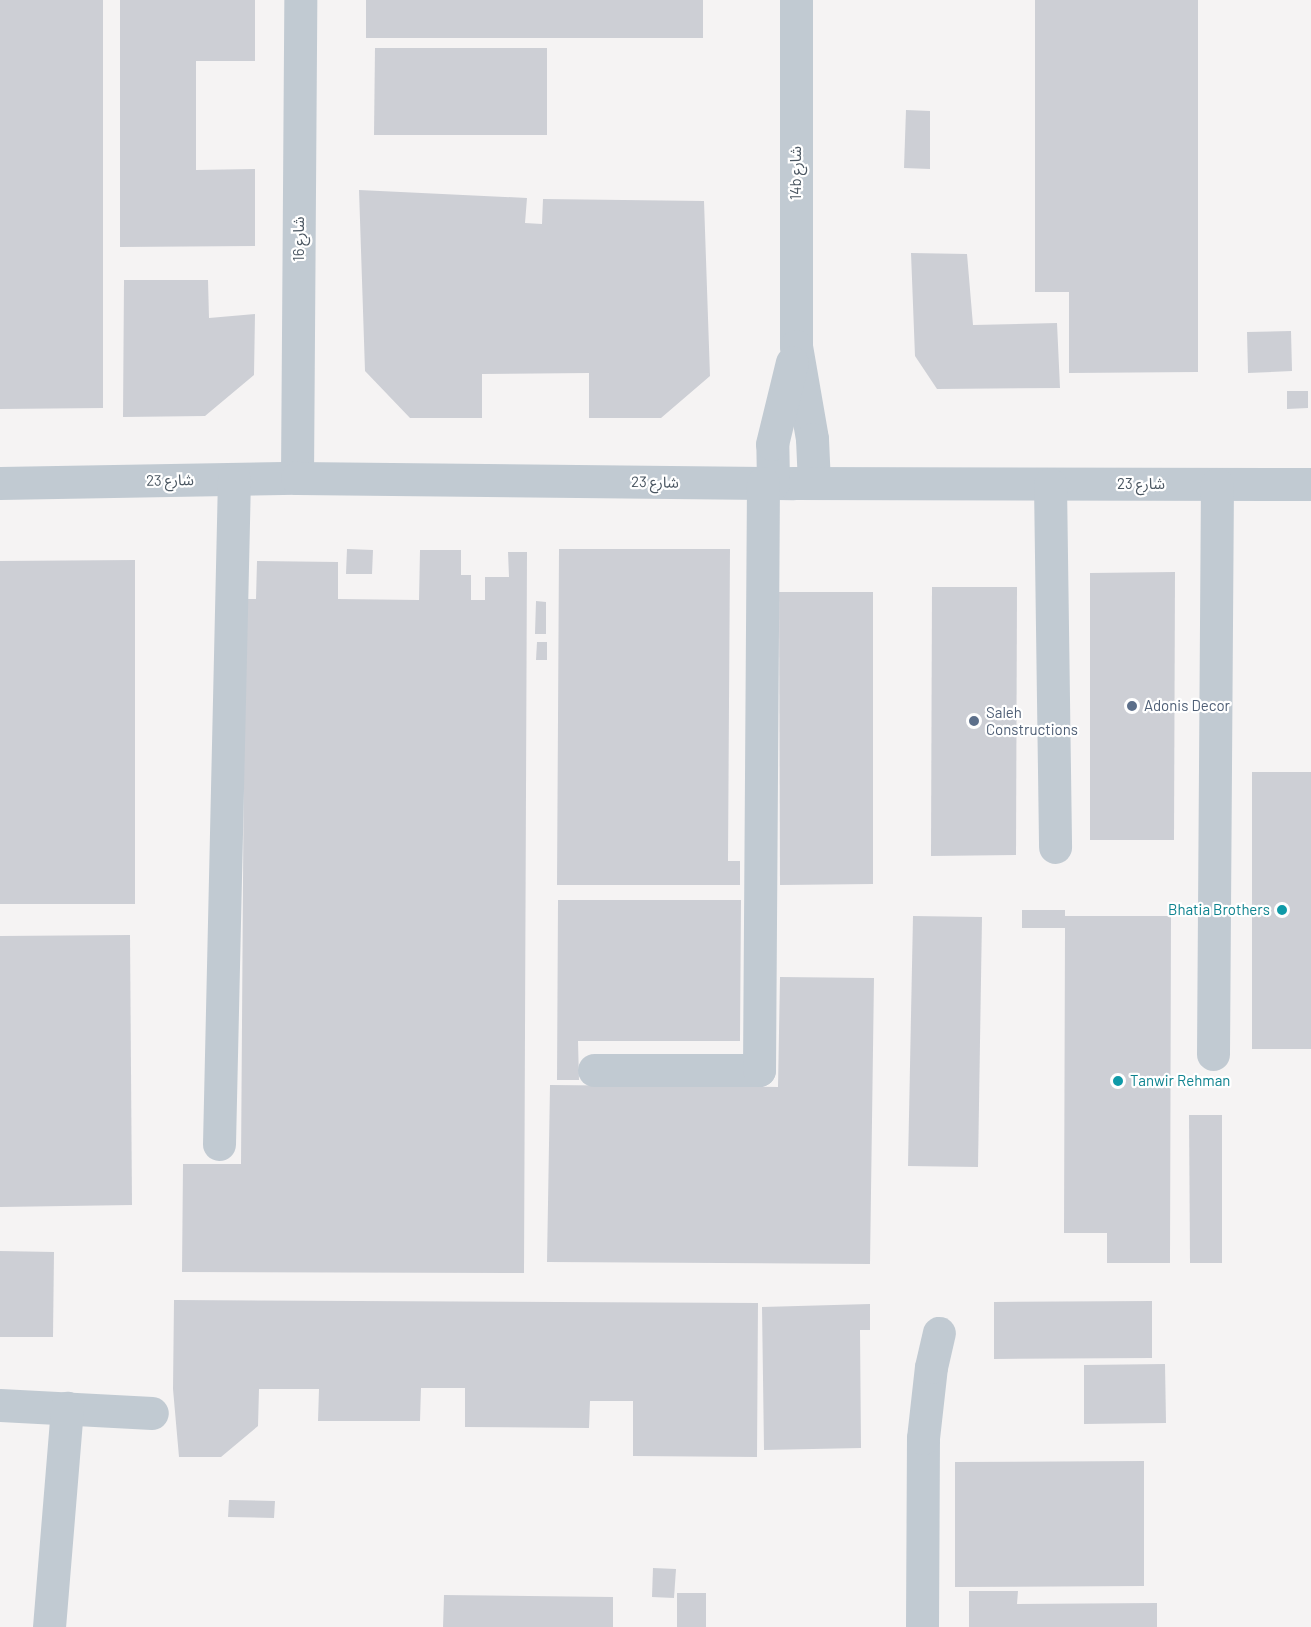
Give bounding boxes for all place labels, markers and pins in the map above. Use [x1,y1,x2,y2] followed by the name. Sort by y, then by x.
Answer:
[1144,697,1230,715] place label: Adonis Decor
[1125,699,1139,713] marker: Adonis Decor
[986,703,1078,738] place label: Saleh Constructions
[967,714,981,728] marker: Saleh Constructions
[1168,901,1270,919] place label: Bhatia Brothers
[1275,903,1289,917] marker: Bhatia Brothers
[1130,1072,1230,1090] place label: Tanwir Rehman
[1111,1074,1125,1088] marker: Tanwir Rehman

